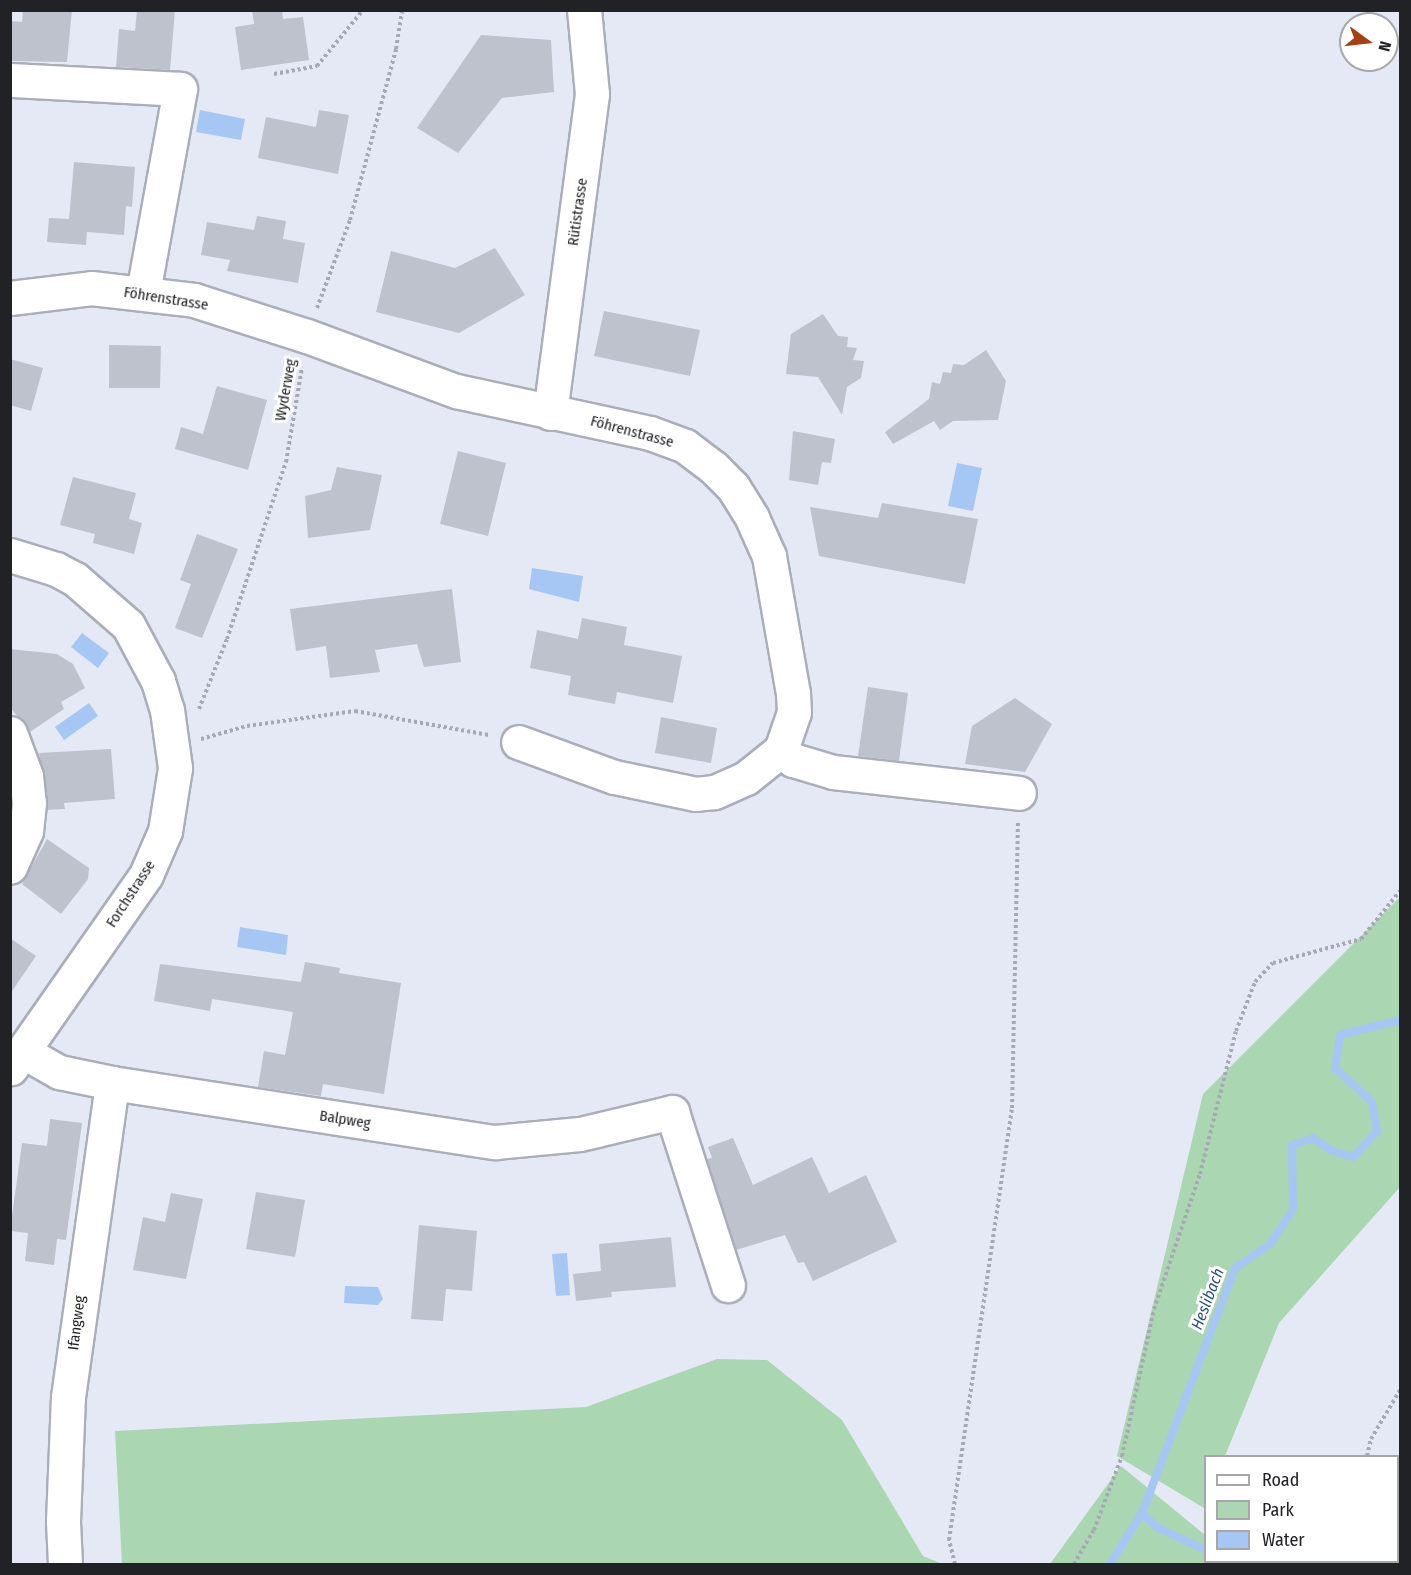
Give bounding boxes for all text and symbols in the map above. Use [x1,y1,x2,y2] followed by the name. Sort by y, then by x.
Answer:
[1339,12,1399,72] north arrow
[1375,39,1395,53] text: N
[564,177,592,247] street label: Rütistrasse
[122,283,210,315] street label: Föhrenstrasse
[272,357,300,423] street label: Wyderweg
[588,412,676,452] street label: Föhrenstrasse
[103,857,159,931] street label: Forchstrasse
[318,1107,372,1133] street label: Balpweg
[1188,1266,1228,1332] water label: Heslibach
[65,1295,89,1351] street label: Ifangweg
[1204,1455,1399,1563] legend
[1262,1469,1299,1491] text: Road
[1262,1499,1294,1521] text: Park
[1262,1529,1305,1551] text: Water

